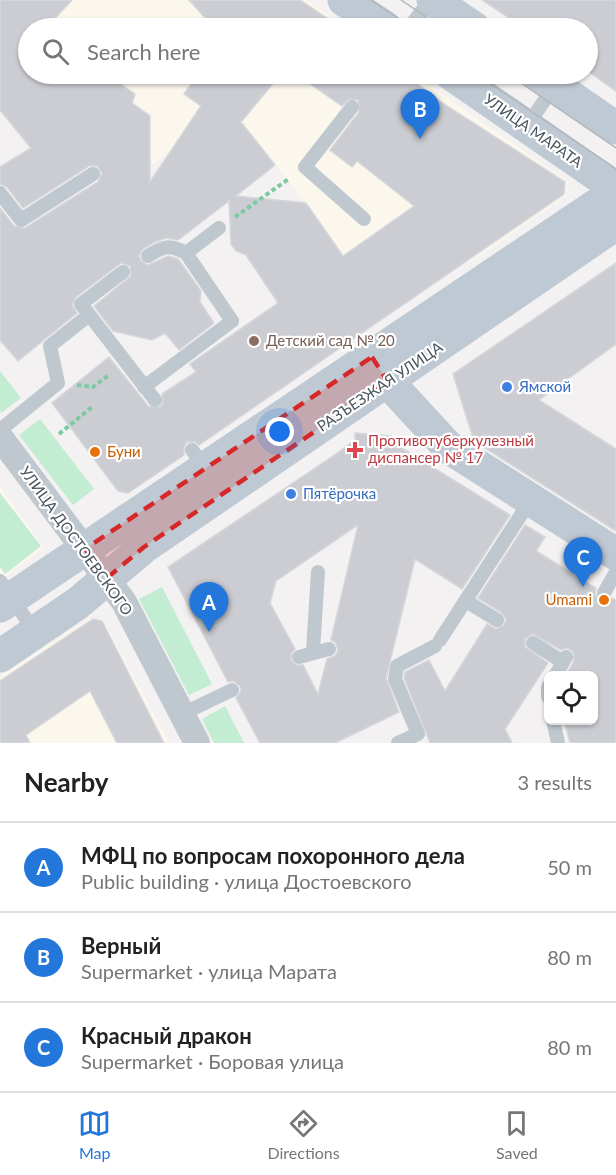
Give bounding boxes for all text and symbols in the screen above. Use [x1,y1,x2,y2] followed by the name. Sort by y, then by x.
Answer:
[18,18,598,84] search box
[39,35,72,68] icon: search
[87,38,200,65] text: Search here
[400,90,440,139] pin: B
[481,90,587,171] street label: УЛИЦА МАРАТА
[266,331,395,349] place label: Детский сад № 20
[247,334,261,348] marker: Детский сад № 20
[313,337,446,435] street label: РАЗЪЕЗЖАЯ УЛИЦА
[518,377,571,395] place label: Ямской
[500,380,514,394] marker: Ямской
[265,417,294,446] your location
[368,431,534,466] place label: Противотуберкулезный диспансер № 17
[346,441,364,459] marker: Противотуберкулезный диспансер № 17
[107,442,141,460] place label: Буни
[88,445,102,459] marker: Буни
[17,462,137,618] street label: УЛИЦА ДОСТОЕВСКОГО
[303,484,376,502] place label: Пятёрочка
[284,487,298,501] marker: Пятёрочка
[564,538,602,587] pin: C
[190,582,228,632] pin: A
[545,590,592,608] place label: Umami
[597,593,611,607] marker: Umami
[544,671,598,725] map controls
[544,671,598,725] button: locate
[24,766,109,798] text: Nearby
[517,770,592,794] text: 3 results
[81,842,465,869] text: МФЦ по вопросам похоронного дела
[37,855,50,879] text: A
[547,855,592,879] text: 50 m
[81,869,412,893] text: Public building · улица Достоевского
[81,932,161,959] text: Верный
[37,945,50,969] text: B
[547,945,592,969] text: 80 m
[81,959,337,983] text: Supermarket · улица Марата
[81,1022,252,1049] text: Красный дракон
[37,1035,50,1059] text: C
[547,1035,592,1059] text: 80 m
[81,1049,344,1073] text: Supermarket · Боровая улица
[78,1107,111,1162] tab: Map
[267,1107,340,1162] tab: Directions
[496,1107,538,1162] tab: Saved

